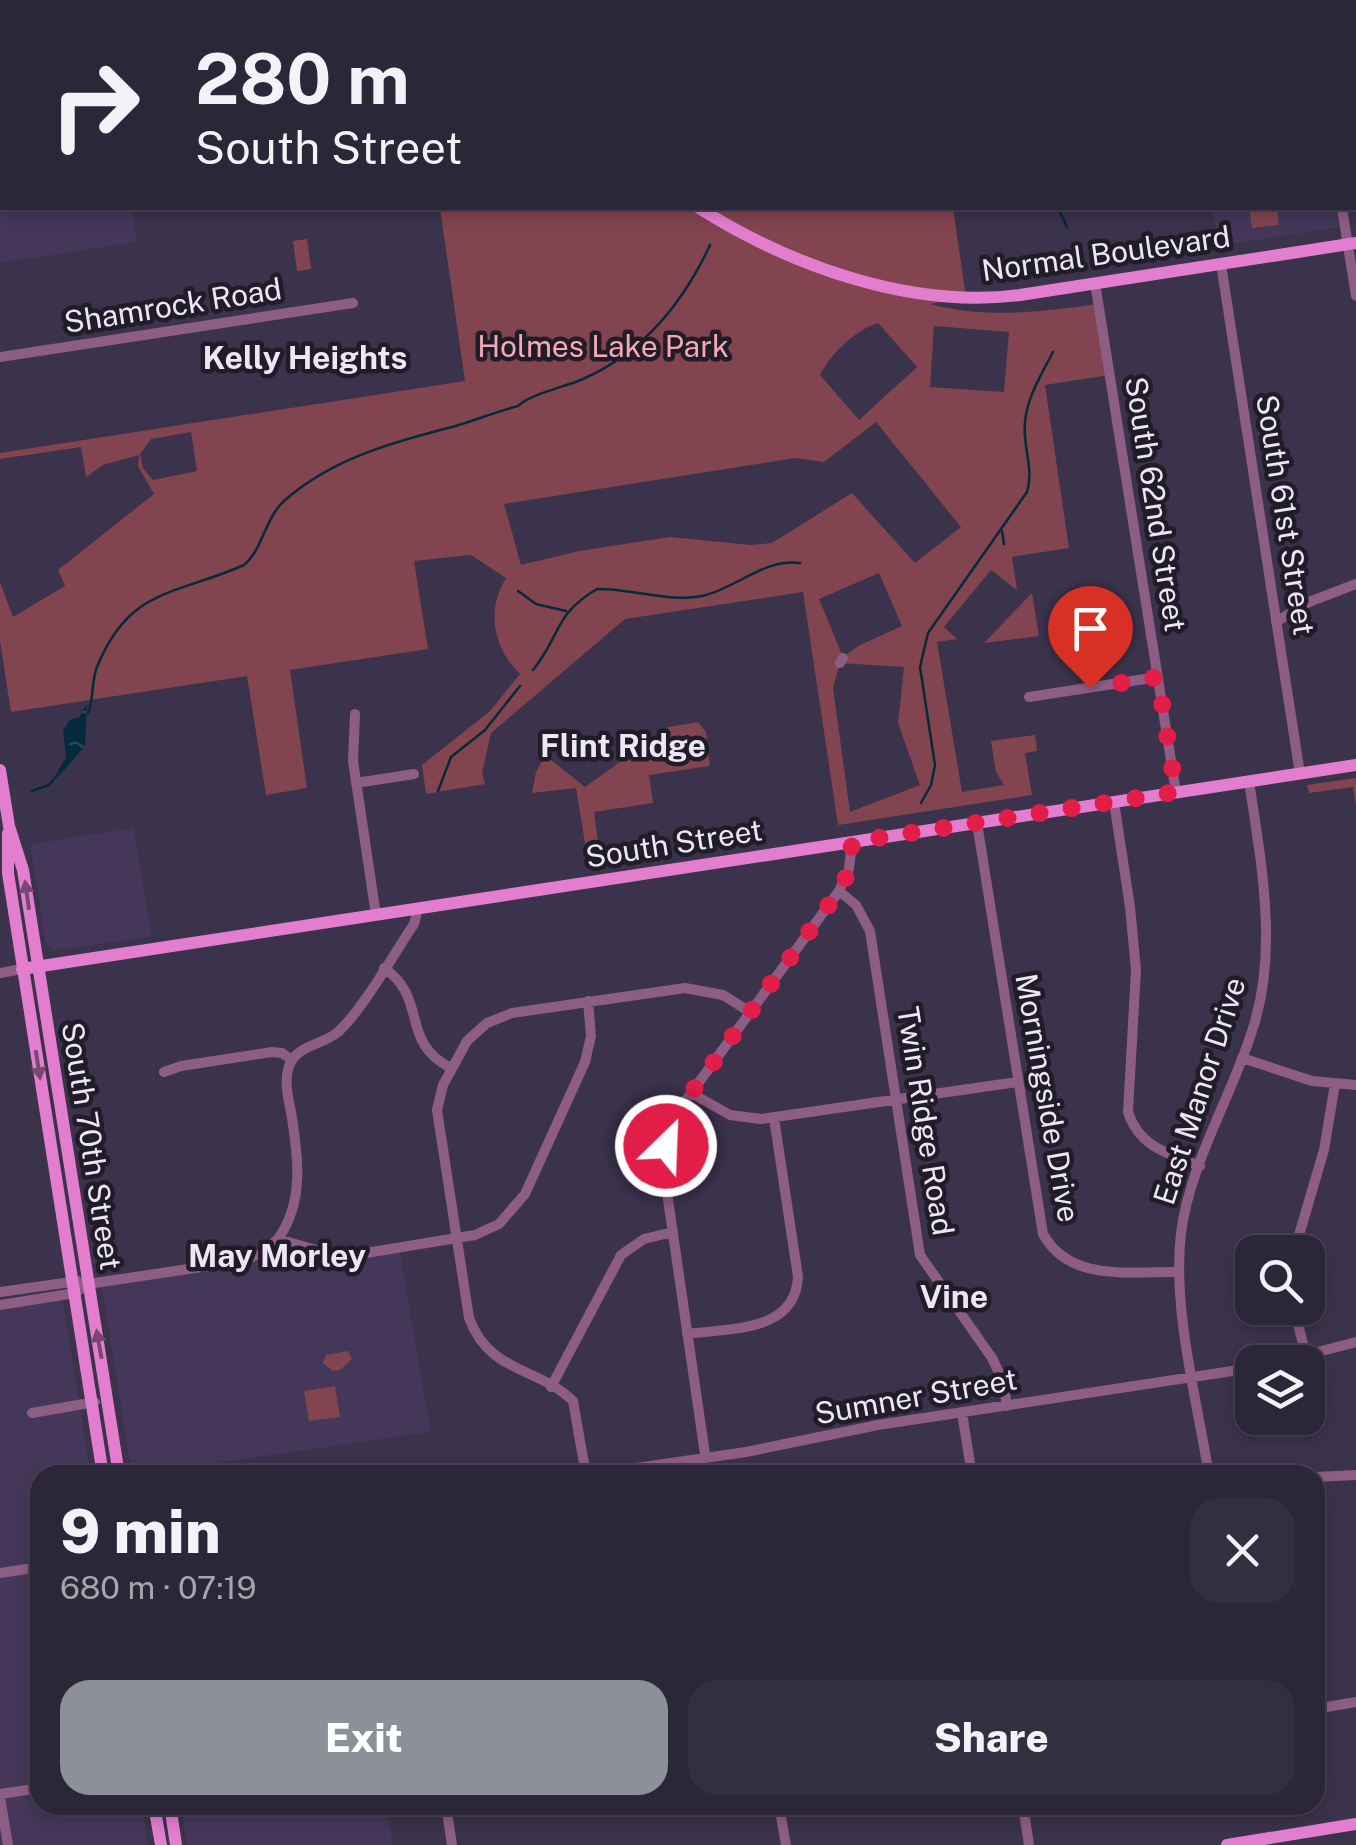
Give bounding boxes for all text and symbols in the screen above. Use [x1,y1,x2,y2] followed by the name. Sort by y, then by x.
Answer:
[195,37,410,120] text: 280 m
[30,40,160,170] icon: right
[195,121,462,174] text: South Street
[979,218,1232,288] street label: Normal Boulevard
[62,270,284,340] street label: Shamrock Road
[477,328,729,364] park label: Holmes Lake Park
[203,339,407,376] district label: Kelly Heights
[1118,374,1194,634] street label: South 62nd Street
[1249,392,1323,638] street label: South 61st Street
[1048,586,1133,689] pin
[1063,601,1118,656] icon: arrive
[540,727,706,764] district label: Flint Ridge
[583,811,765,875] street label: South Street
[18,879,34,911] one-way arrow
[1008,971,1088,1225] street label: Morningside Drive
[1145,973,1253,1209] street label: East Manor Drive
[890,1004,962,1238] street label: Twin Ridge Road
[55,1019,129,1272] street label: South 70th Street
[31,1050,46,1082] one-way arrow
[614,1094,718,1198] position arrow
[1235,1235,1325,1435] map controls
[1235,1235,1325,1325] button: search
[188,1237,366,1274] district label: May Morley
[920,1278,988,1315] district label: Vine
[91,1328,106,1359] one-way arrow
[1235,1345,1325,1435] button: layers
[812,1361,1020,1432] street label: Sumner Street
[60,1496,221,1567] text: 9 min
[1190,1498,1295,1603] button: close
[60,1569,256,1606] text: 680 m · 07:19
[60,1680,668,1795] button: Exit
[688,1680,1295,1795] button: Share

